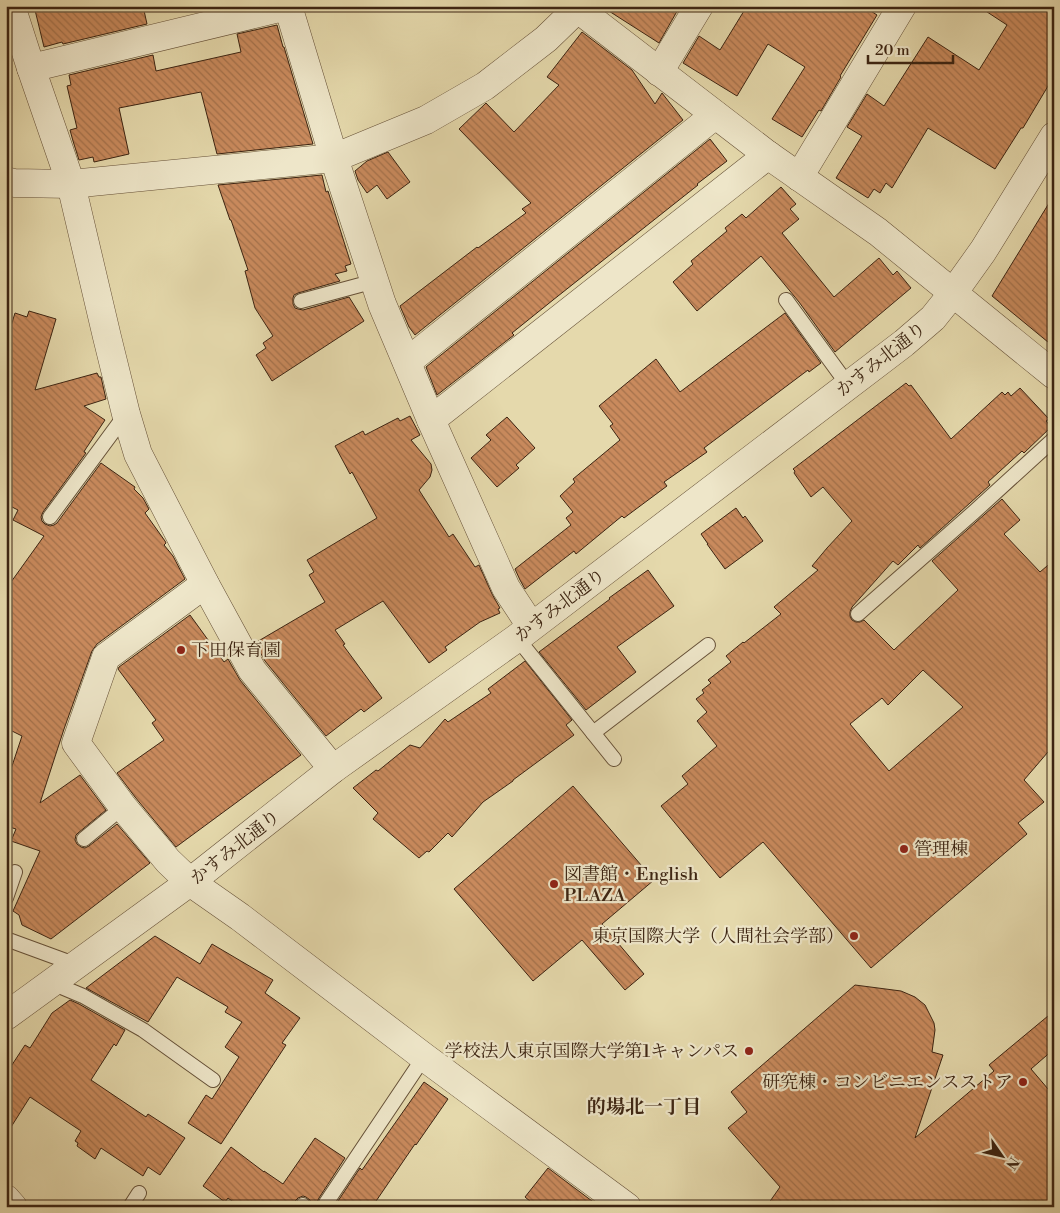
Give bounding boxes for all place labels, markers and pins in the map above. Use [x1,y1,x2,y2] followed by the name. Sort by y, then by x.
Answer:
[191,639,281,662] place label: 下田保育園
[175,644,187,656] marker: 下田保育園
[914,838,968,861] place label: 管理棟
[898,843,910,855] marker: 管理棟
[564,863,699,907] place label: 図書館・English PLAZA
[548,878,560,890] marker: 図書館・English PLAZA
[592,925,844,948] place label: 東京国際大学（人間社会学部）
[848,930,860,942] marker: 東京国際大学（人間社会学部）
[445,1040,739,1063] place label: 学校法人東京国際大学第1キャンパス
[743,1045,755,1057] marker: 学校法人東京国際大学第1キャンパス
[762,1071,1013,1094] place label: 研究棟・コンビニエンスストア
[1017,1076,1029,1088] marker: 研究棟・コンビニエンスストア

